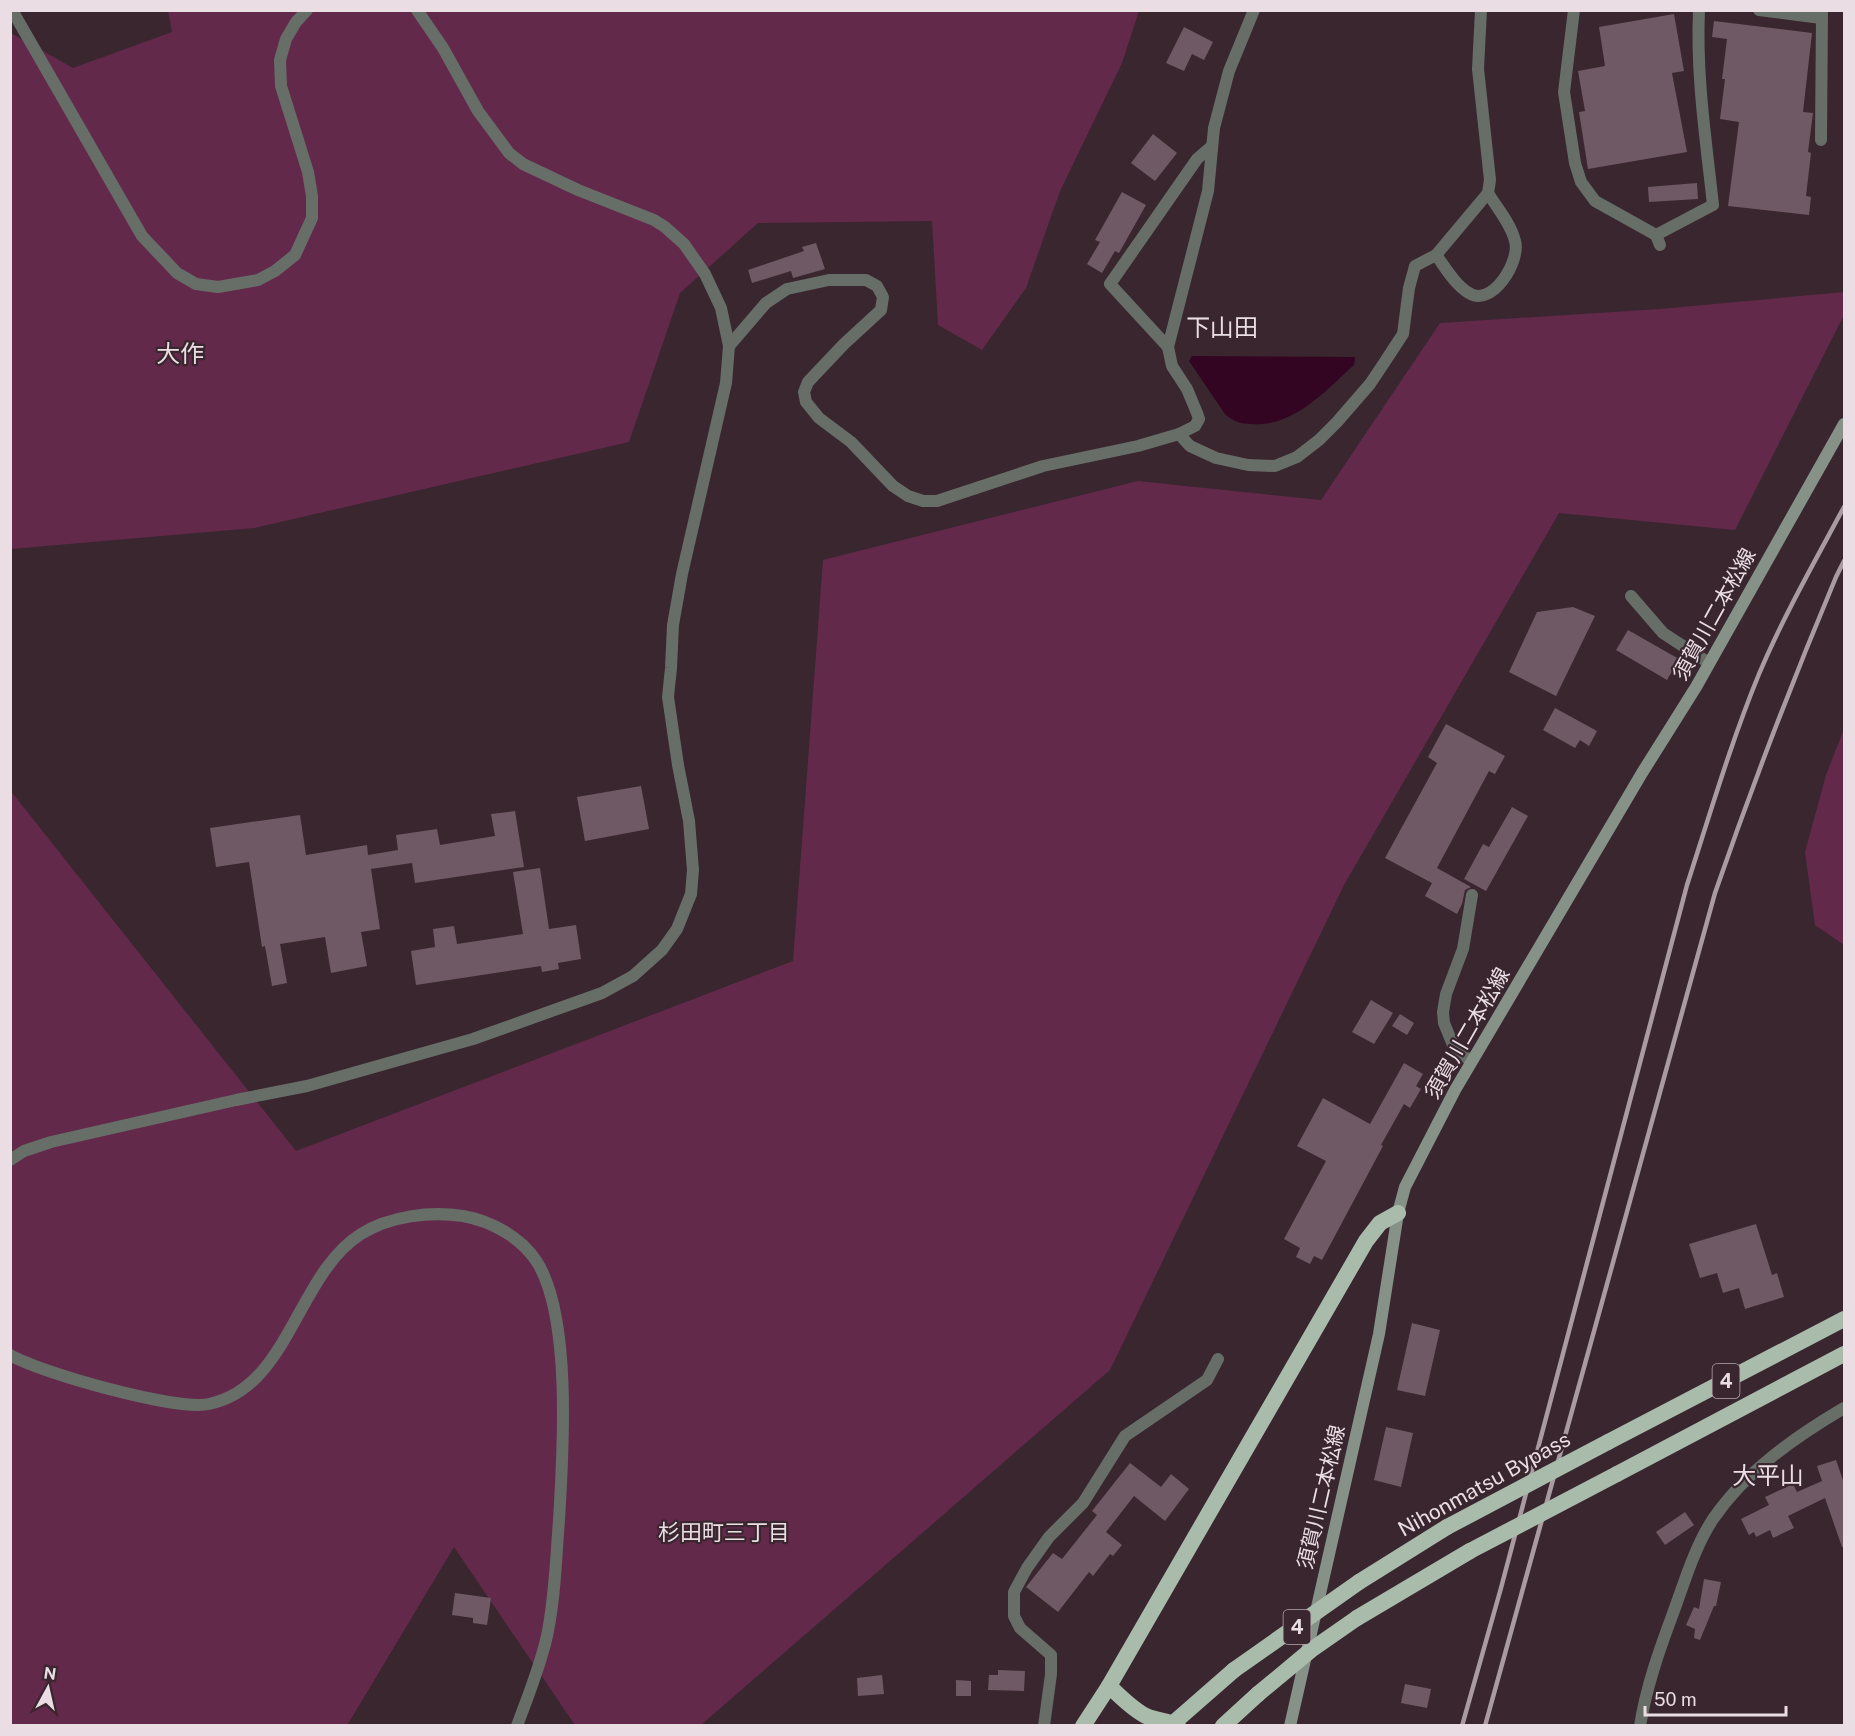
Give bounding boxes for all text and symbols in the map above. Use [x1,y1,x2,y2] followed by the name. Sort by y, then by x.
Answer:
[1186,313,1258,341] district label: 下山田
[156,339,204,367] district label: 大作
[1667,544,1761,684] street label: 須賀川二本松線
[1419,963,1515,1103] street label: 須賀川二本松線
[1712,1364,1740,1398] road number: 4
[1292,1423,1350,1571] street label: 須賀川二本松線
[1394,1426,1574,1542] street label: Nihonmatsu Bypass
[1732,1461,1804,1489] district label: 大平山
[658,1519,790,1545] district label: 杉田町三丁目
[1284,1610,1310,1644] road number: 4
[18,1658,78,1718] north arrow
[42,1663,58,1684] text: N
[1645,1679,1786,1717] scale bar
[1654,1689,1697,1710] text: 50 m

